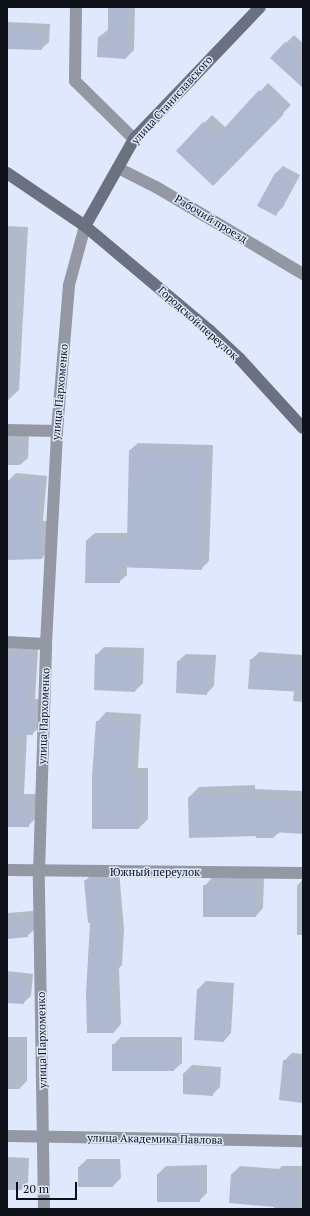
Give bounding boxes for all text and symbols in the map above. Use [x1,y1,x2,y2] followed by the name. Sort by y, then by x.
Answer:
[129,53,215,147] street label: улица Станиславского
[172,192,250,246] street label: Рабочий проезд
[155,284,241,362] street label: Городской переулок
[49,343,71,441] street label: улица Пархоменко
[36,668,52,764] street label: улица Пархоменко
[110,865,200,879] street label: Южный переулок
[35,992,49,1088] street label: улица Пархоменко
[87,1131,223,1147] street label: улица Академика Павлова
[18,1174,79,1200] scale bar
[23,1181,49,1196] text: 20 m

